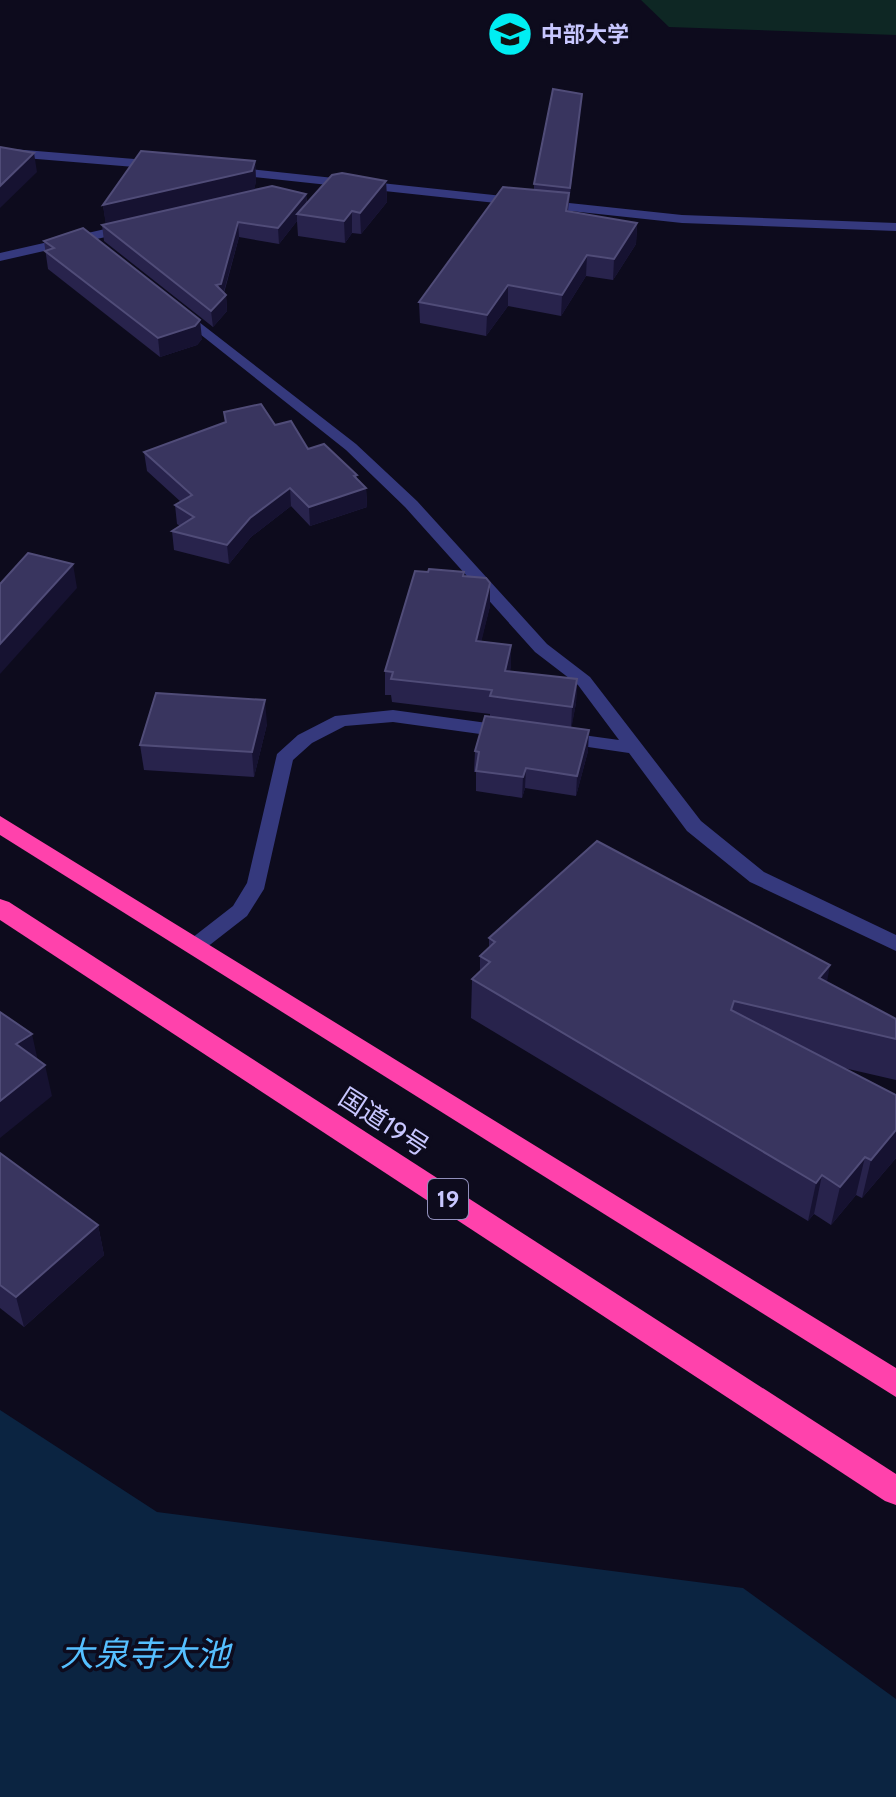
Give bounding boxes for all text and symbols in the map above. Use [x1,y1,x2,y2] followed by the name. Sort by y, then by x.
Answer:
[486,10,534,58] school or university icon: 中部大学
[541,21,629,48] place label: 中部大学
[333,1081,435,1163] street label: 国道19号
[428,1179,468,1219] road number: 19
[60,1633,233,1675] water label: 大泉寺大池

